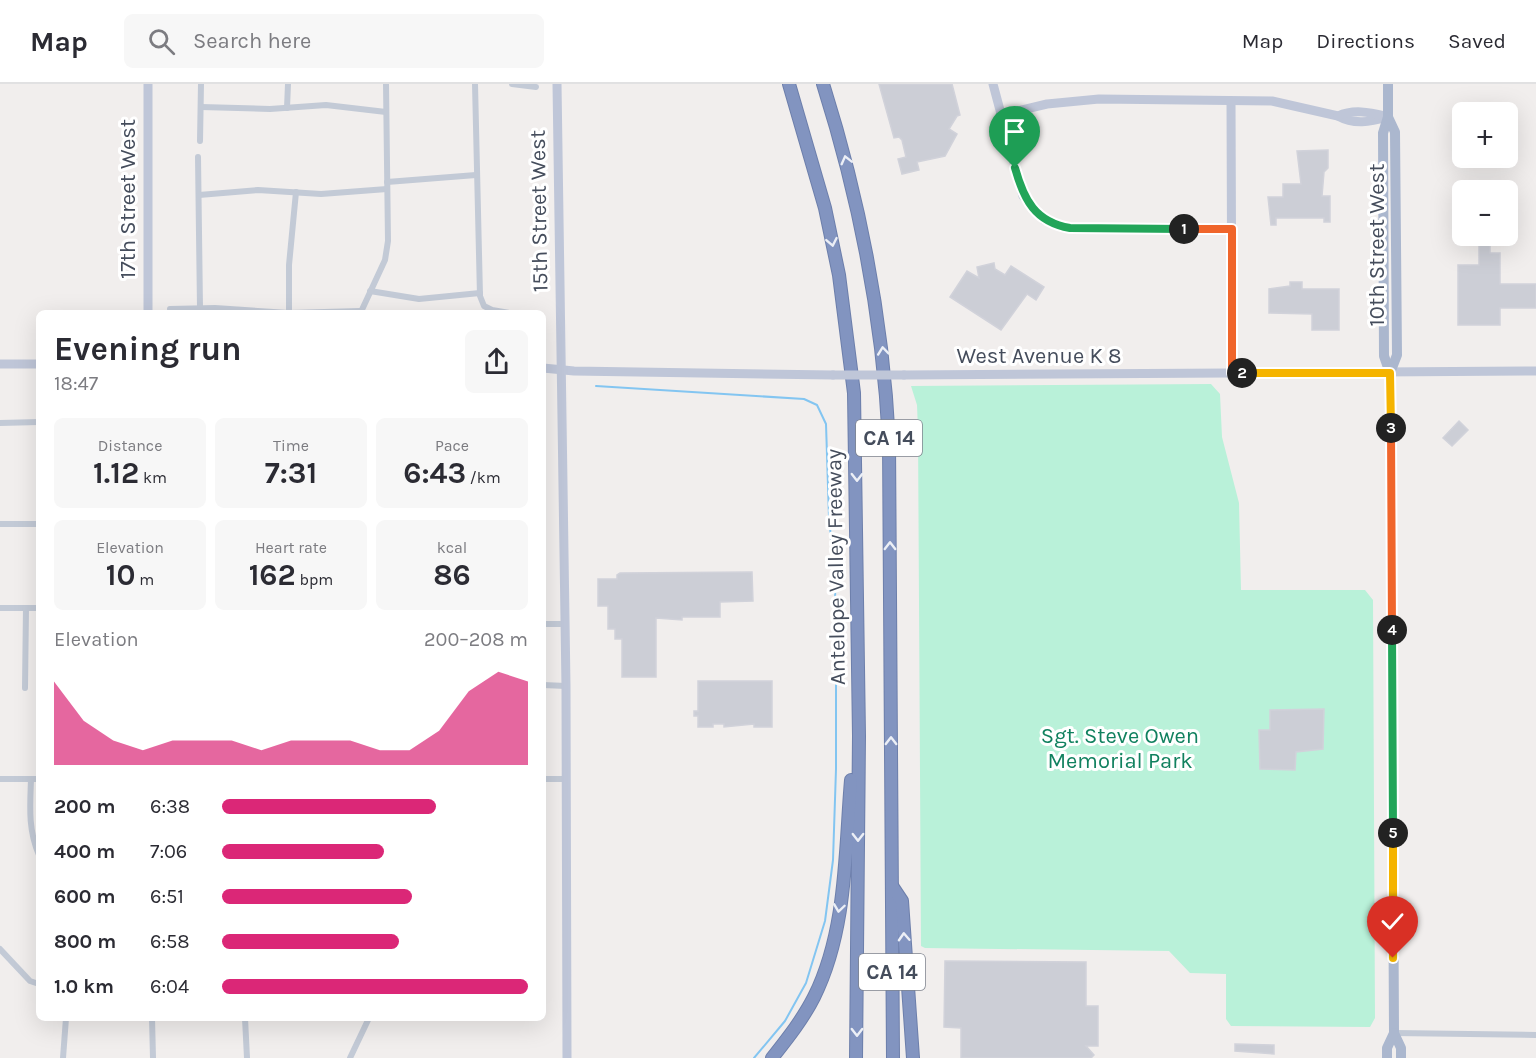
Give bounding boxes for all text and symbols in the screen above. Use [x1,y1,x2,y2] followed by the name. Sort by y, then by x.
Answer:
[124,14,544,68] search box
[30,25,88,58] text: Map
[145,25,178,58] icon: search
[193,28,311,54] text: Search here
[1242,29,1283,53] text: Map
[1316,29,1415,53] text: Directions
[1448,29,1506,53] text: Saved
[1452,102,1518,246] map controls
[1452,102,1518,168] button: +
[989,106,1040,168] pin
[998,115,1031,148] icon: arrive
[115,119,141,279] street label: 17th Street West
[525,130,553,292] street label: 15th Street West
[841,155,854,165] one-way arrow
[1364,164,1390,326] street label: 10th Street West
[1452,180,1518,246] button: −
[1169,214,1199,244] pin: 1
[1181,219,1187,238] text: 1
[825,236,838,246] one-way arrow
[54,330,242,368] text: Evening run
[465,330,528,393] button: share
[956,343,1122,369] street label: West Avenue K 8
[877,346,889,356] one-way arrow
[1227,358,1257,388] pin: 2
[1237,363,1247,382] text: 2
[54,372,98,395] text: 18:47
[1376,413,1406,443] pin: 3
[1386,418,1396,437] text: 3
[856,420,922,456] road number: CA 14
[98,436,162,455] text: Distance
[273,436,309,455] text: Time
[435,436,469,455] text: Pace
[821,449,851,685] street label: Antelope Valley Freeway
[93,455,139,491] text: 1.12
[265,455,317,491] text: 7:31
[403,455,466,491] text: 6:43
[139,468,167,487] text: km
[466,468,501,487] text: /km
[851,472,863,481] one-way arrow
[96,538,164,557] text: Elevation
[255,538,327,557] text: Heart rate
[437,538,467,557] text: kcal
[884,541,896,550] one-way arrow
[106,557,135,593] text: 10
[249,557,296,593] text: 162
[433,557,471,593] text: 86
[135,570,154,589] text: m
[296,570,333,589] text: bpm
[1377,615,1407,645] pin: 4
[1387,620,1397,639] text: 4
[54,628,139,651] text: Elevation
[424,628,528,651] text: 200–208 m
[1041,723,1199,774] park label: Sgt. Steve Owen Memorial Park
[885,736,897,745] one-way arrow
[54,795,115,818] text: 200 m
[150,795,190,818] text: 6:38
[1378,818,1408,848] pin: 5
[1388,823,1398,842] text: 5
[852,832,864,841] one-way arrow
[54,840,115,863] text: 400 m
[150,840,187,863] text: 7:06
[54,885,115,908] text: 600 m
[150,885,184,908] text: 6:51
[1367,896,1418,958] pin
[834,903,846,912] one-way arrow
[1376,905,1409,938] icon: check
[54,930,116,953] text: 800 m
[150,930,190,953] text: 6:58
[897,932,910,941] one-way arrow
[859,954,925,990] road number: CA 14
[54,975,114,998] text: 1.0 km
[150,975,189,998] text: 6:04
[850,1027,863,1036] one-way arrow

